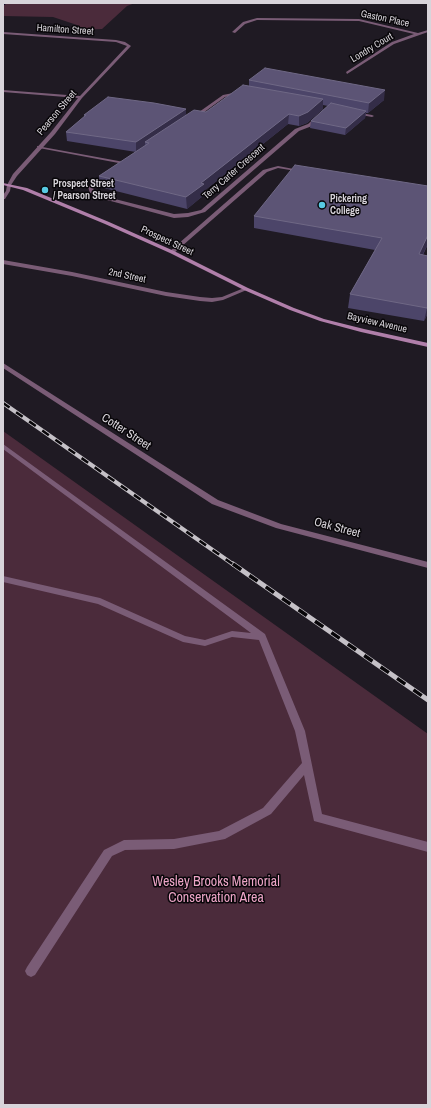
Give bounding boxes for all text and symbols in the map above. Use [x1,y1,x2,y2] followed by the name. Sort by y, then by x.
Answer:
[360,8,410,30] street label: Gaston Place
[36,22,94,38] street label: Hamilton Street
[349,31,395,65] street label: Londry Court
[35,88,79,138] street label: Pearson Street
[200,142,268,202] street label: Terry Carter Crescent
[53,178,115,202] place label: Prospect Street / Pearson Street
[40,185,50,195] marker: Prospect Street / Pearson Street
[330,193,367,216] place label: Pickering College
[317,200,327,210] marker: Pickering College
[139,224,195,258] street label: Prospect Street
[107,266,147,286] street label: 2nd Street
[346,310,408,336] street label: Bayview Avenue
[99,411,153,453] street label: Cotter Street
[312,515,362,541] street label: Oak Street
[152,874,280,906] park label: Wesley Brooks Memorial Conservation Area

